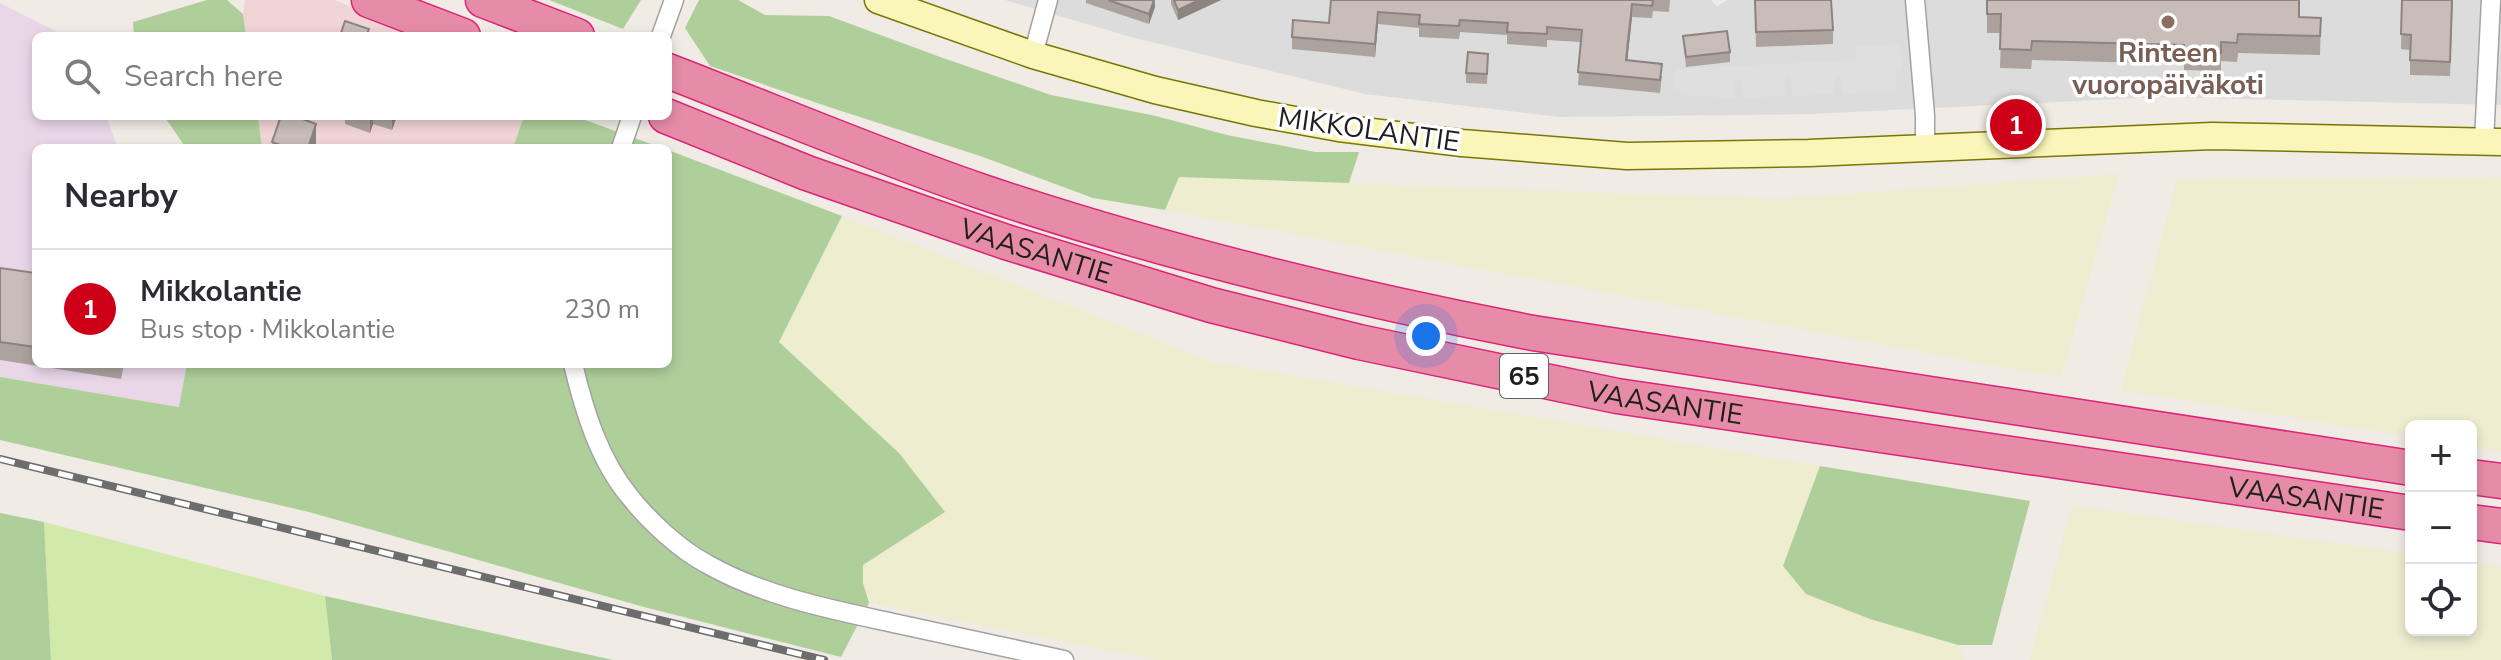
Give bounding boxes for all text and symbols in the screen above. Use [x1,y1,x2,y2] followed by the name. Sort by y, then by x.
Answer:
[2159,13,2177,31] marker: Rinteen vuoropäiväkoti
[32,32,672,120] search box
[2071,34,2264,104] place label: Rinteen vuoropäiväkoti
[60,54,104,98] icon: search
[124,56,283,97] text: Search here
[1990,95,2042,155] pin: 1
[1276,98,1462,162] street label: MIKKOLANTIE
[64,173,178,219] text: Nearby
[954,209,1116,293] street label: VAASANTIE
[140,271,302,312] text: Mikkolantie
[82,292,98,327] text: 1
[564,292,640,327] text: 230 m
[140,312,395,347] text: Bus stop · Mikkolantie
[1406,316,1446,356] your location
[1500,354,1548,398] road number: 65
[1583,372,1746,434] street label: VAASANTIE
[2405,420,2477,636] map controls
[2405,420,2477,492] button: +
[2225,468,2387,529] street label: VAASANTIE
[2405,492,2477,564] button: −
[2405,564,2477,636] button: locate

